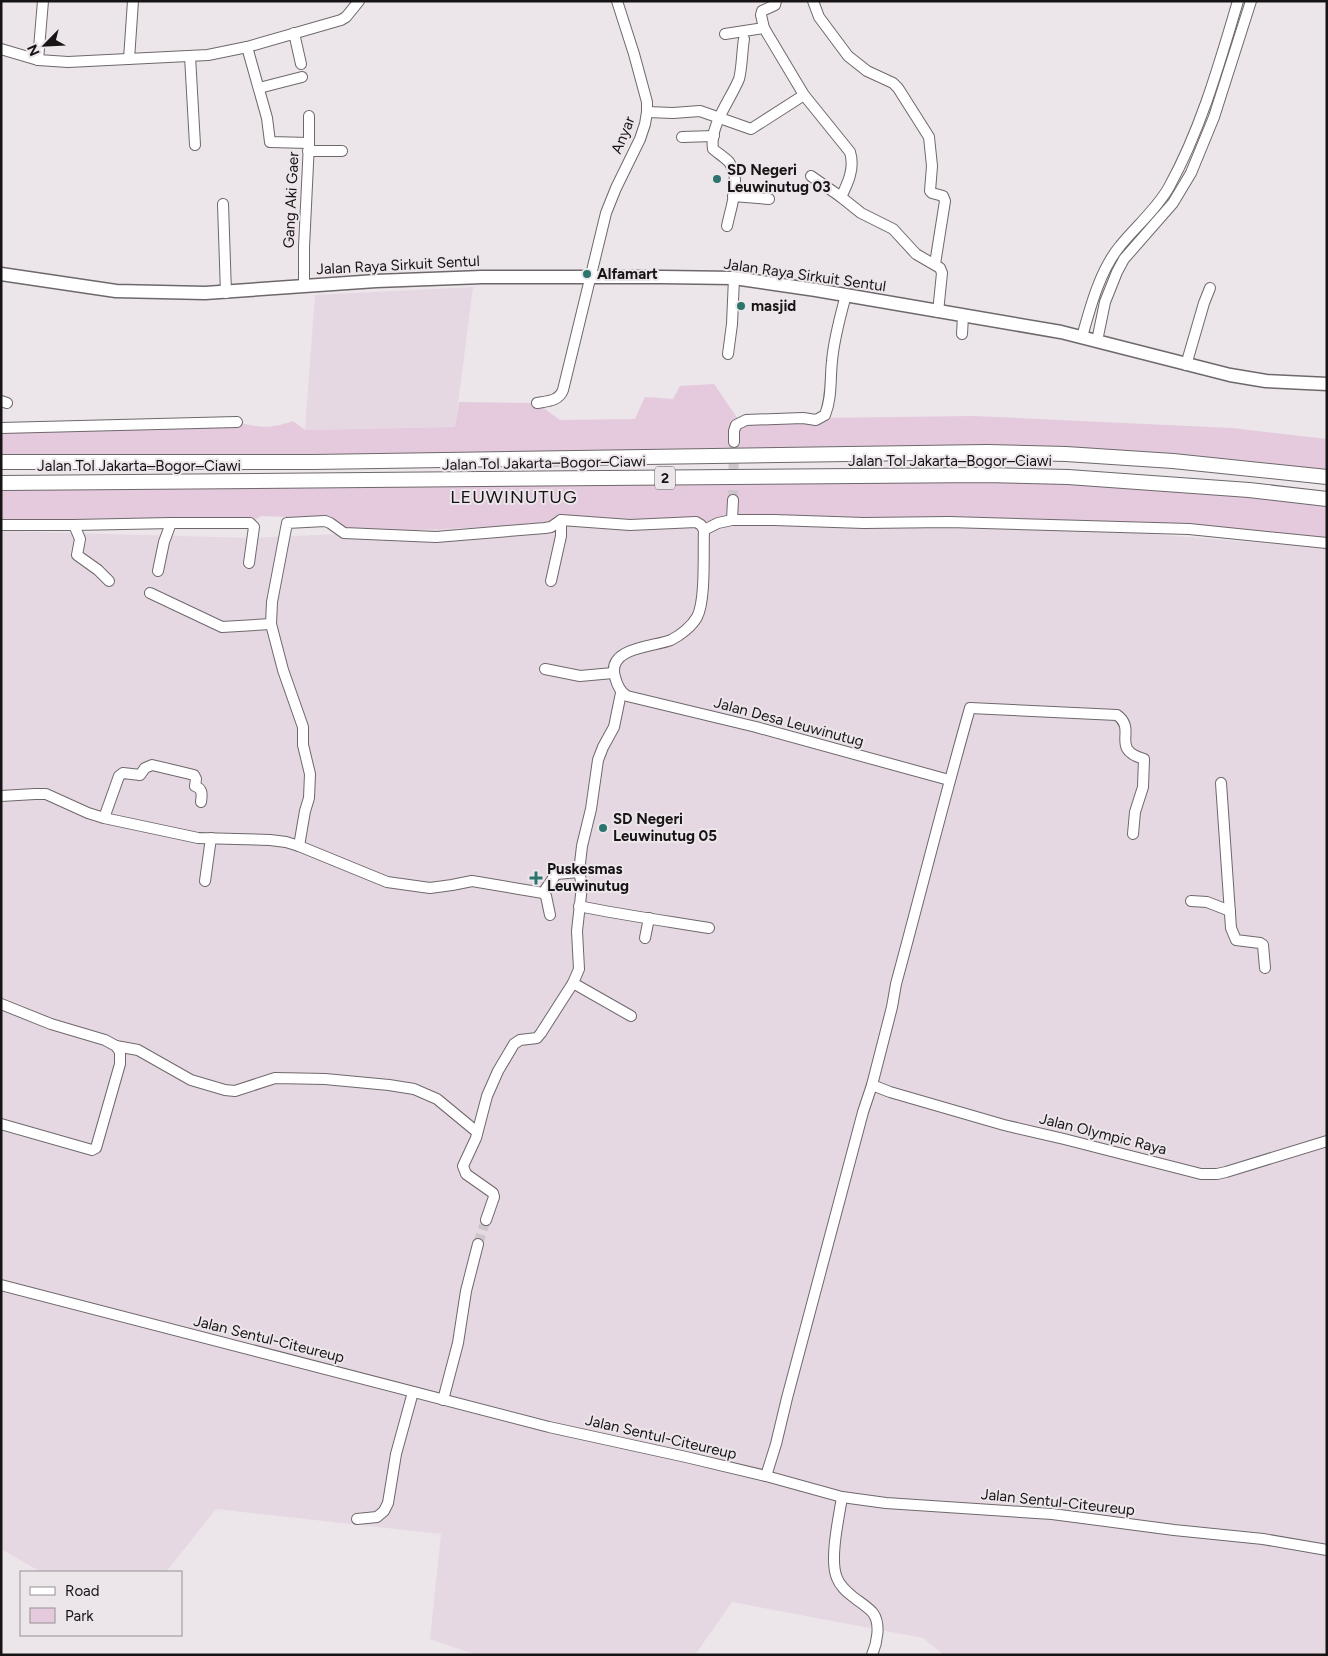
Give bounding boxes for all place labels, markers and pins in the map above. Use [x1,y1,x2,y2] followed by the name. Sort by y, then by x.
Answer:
[727,161,831,196] place label: SD Negeri Leuwinutug 03
[711,173,723,185] marker: SD Negeri Leuwinutug 03
[597,265,658,283] place label: Alfamart
[581,268,593,280] marker: Alfamart
[751,297,796,315] place label: masjid
[735,300,747,312] marker: masjid
[613,810,717,845] place label: SD Negeri Leuwinutug 05
[597,822,609,834] marker: SD Negeri Leuwinutug 05
[547,860,629,895] place label: Puskesmas Leuwinutug
[529,871,543,885] marker: Puskesmas Leuwinutug

